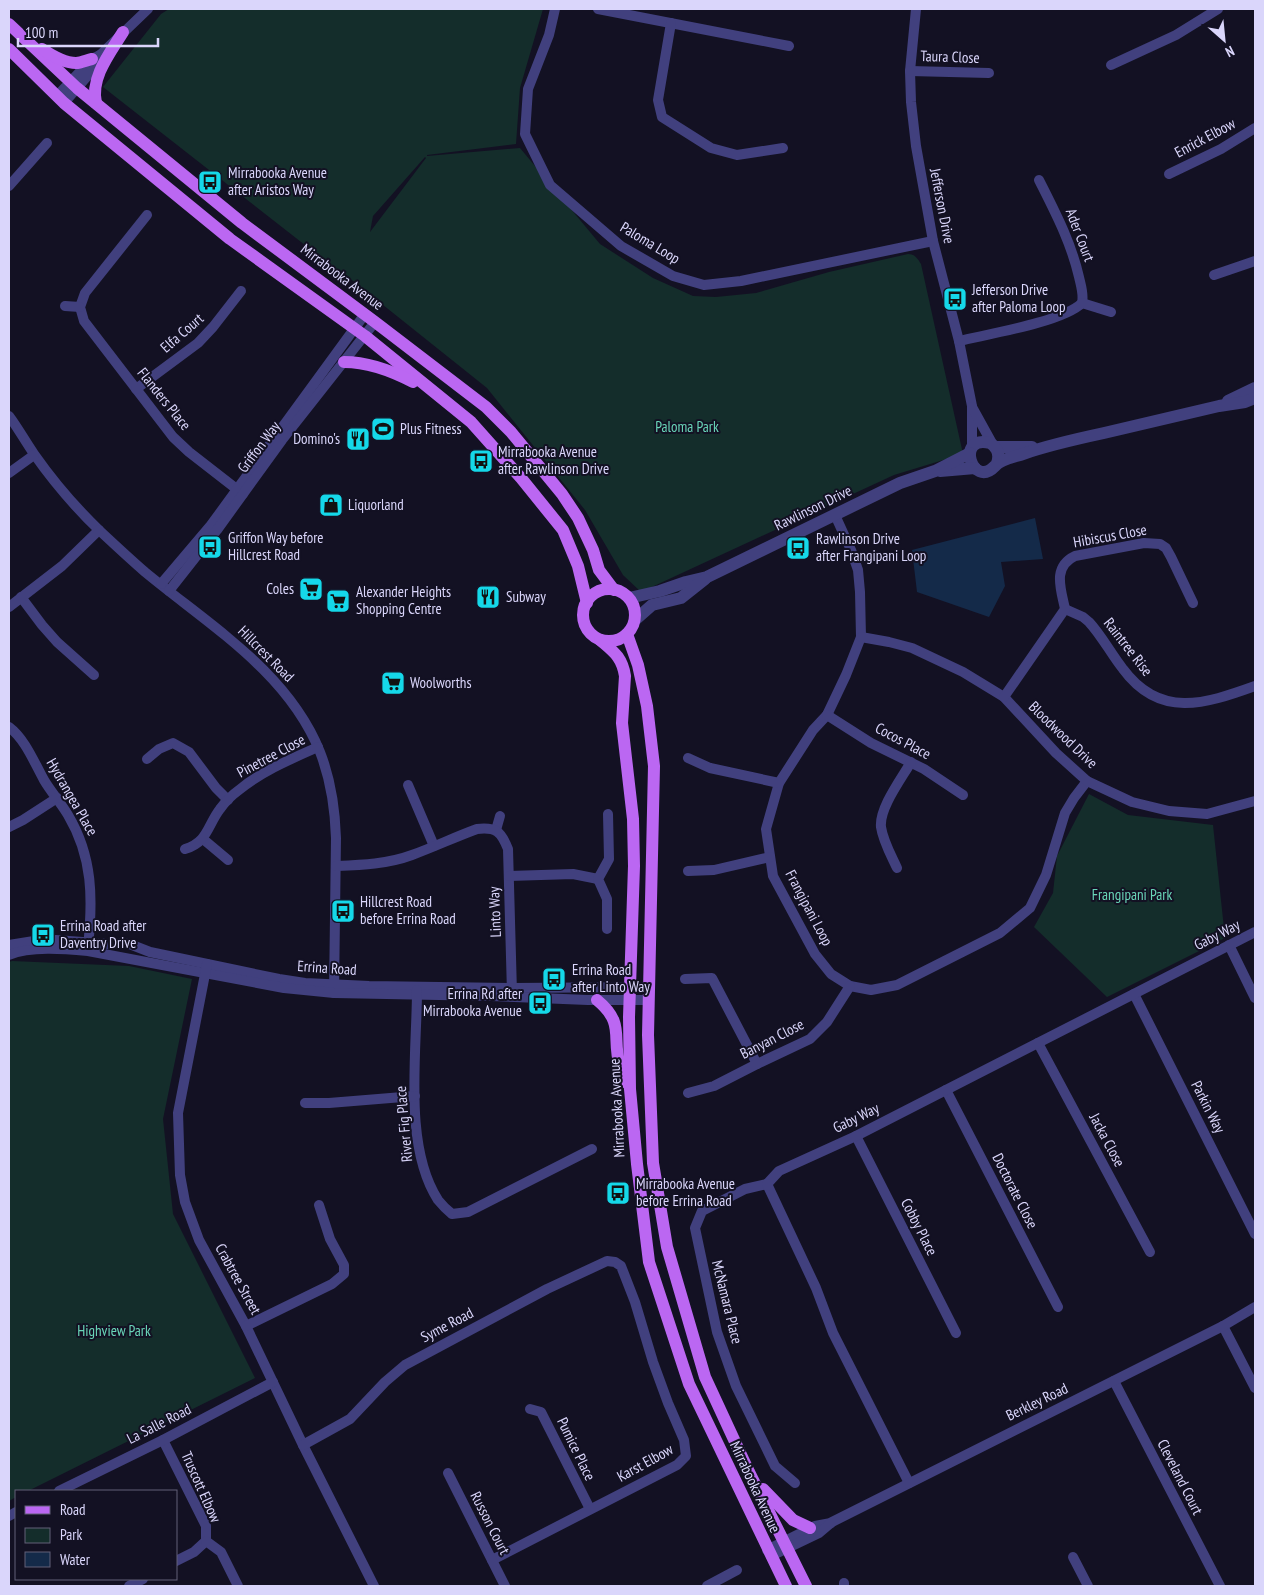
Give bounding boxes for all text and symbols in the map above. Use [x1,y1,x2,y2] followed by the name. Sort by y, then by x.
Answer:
[18,15,158,47] scale bar
[1199,15,1249,65] north arrow
[25,23,58,42] text: 100 m
[1222,42,1237,61] text: N
[920,46,980,67] street label: Taura Close
[1171,114,1238,161] street label: Enrick Elbow
[228,163,327,199] place label: Mirrabooka Avenue after Aristos Way
[926,166,959,245] street label: Jefferson Drive
[197,169,223,195] bus stop icon: Mirrabooka Avenue after Aristos Way
[1062,206,1099,264] street label: Ader Court
[617,217,684,268] street label: Paloma Loop
[297,239,388,314] street label: Mirrabooka Avenue
[971,280,1066,316] place label: Jefferson Drive after Paloma Loop
[942,286,968,312] bus stop icon: Jefferson Drive after Paloma Loop
[156,309,207,357] street label: Elfa Court
[133,364,195,434] street label: Flanders Place
[370,416,396,442] sports icon: Plus Fitness
[233,417,284,476] street label: Griffon Way
[655,417,719,436] park label: Paloma Park
[400,419,462,438] place label: Plus Fitness
[345,426,371,452] restaurant icon: Domino's
[293,429,340,448] place label: Domino's
[498,442,609,478] place label: Mirrabooka Avenue after Rawlinson Drive
[468,448,494,474] bus stop icon: Mirrabooka Avenue after Rawlinson Drive
[771,481,855,534] street label: Rawlinson Drive
[318,492,344,518] shop icon: Liquorland
[348,495,404,514] place label: Liquorland
[1072,520,1148,551] street label: Hibiscus Close
[228,528,324,564] place label: Griffon Way before Hillcrest Road
[816,529,926,565] place label: Rawlinson Drive after Frangipani Loop
[197,534,223,560] bus stop icon: Griffon Way before Hillcrest Road
[785,535,811,561] bus stop icon: Rawlinson Drive after Frangipani Loop
[298,576,324,602] supermarket icon: Coles
[266,579,294,598] place label: Coles
[356,582,451,618] place label: Alexander Heights Shopping Centre
[475,584,501,610] restaurant icon: Subway
[506,587,546,606] place label: Subway
[325,588,351,614] supermarket icon: Alexander Heights Shopping Centre
[1100,614,1157,680] street label: Raintree Rise
[234,622,298,686] street label: Hillcrest Road
[380,670,406,696] supermarket icon: Woolworths
[410,673,471,692] place label: Woolworths
[1025,697,1102,772] street label: Bloodwood Drive
[872,718,934,763] street label: Cocos Place
[233,730,308,781] street label: Pinetree Close
[43,755,102,839] street label: Hydrangea Place
[782,867,837,949] street label: Frangipani Loop
[1092,885,1172,904] park label: Frangipani Park
[484,886,505,938] street label: Linto Way
[360,892,456,928] place label: Hillcrest Road before Errina Road
[330,898,356,924] bus stop icon: Hillcrest Road before Errina Road
[1191,915,1243,954] street label: Gaby Way
[60,916,147,952] place label: Errina Road after Daventry Drive
[30,922,56,948] bus stop icon: Errina Road after Daventry Drive
[297,956,357,979] street label: Errina Road
[572,960,650,996] place label: Errina Road after Linto Way
[541,966,567,992] bus stop icon: Errina Road after Linto Way
[423,984,523,1020] place label: Errina Rd after Mirrabooka Avenue
[527,990,553,1016] bus stop icon: Errina Rd after Mirrabooka Avenue
[737,1014,807,1063] street label: Banyan Close
[604,1058,629,1158] street label: Mirrabooka Avenue
[1187,1077,1230,1136] street label: Parkin Way
[391,1085,416,1163] street label: River Fig Place
[830,1098,882,1137] street label: Gaby Way
[1085,1109,1129,1170] street label: Jacka Close
[988,1150,1042,1232] street label: Doctorate Close
[636,1174,735,1210] place label: Mirrabooka Avenue before Errina Road
[605,1180,631,1206] bus stop icon: Mirrabooka Avenue before Errina Road
[897,1195,942,1259] street label: Cobby Place
[211,1240,266,1317] street label: Crabtree Street
[708,1258,747,1346] street label: McNamara Place
[417,1303,476,1346] street label: Syme Road
[77,1321,151,1340] park label: Highview Park
[1003,1378,1071,1425] street label: Berkley Road
[123,1399,194,1448] street label: La Salle Road
[553,1414,600,1483] street label: Pumice Place
[1153,1436,1208,1518] street label: Cleveland Court
[726,1438,785,1536] street label: Mirrabooka Avenue
[613,1439,676,1486] street label: Karst Elbow
[177,1448,226,1525] street label: Truscott Elbow
[467,1488,514,1557] street label: Russon Court
[15,1490,178,1580] legend
[60,1500,86,1519] text: Road
[60,1525,82,1544] text: Park
[60,1550,91,1569] text: Water

